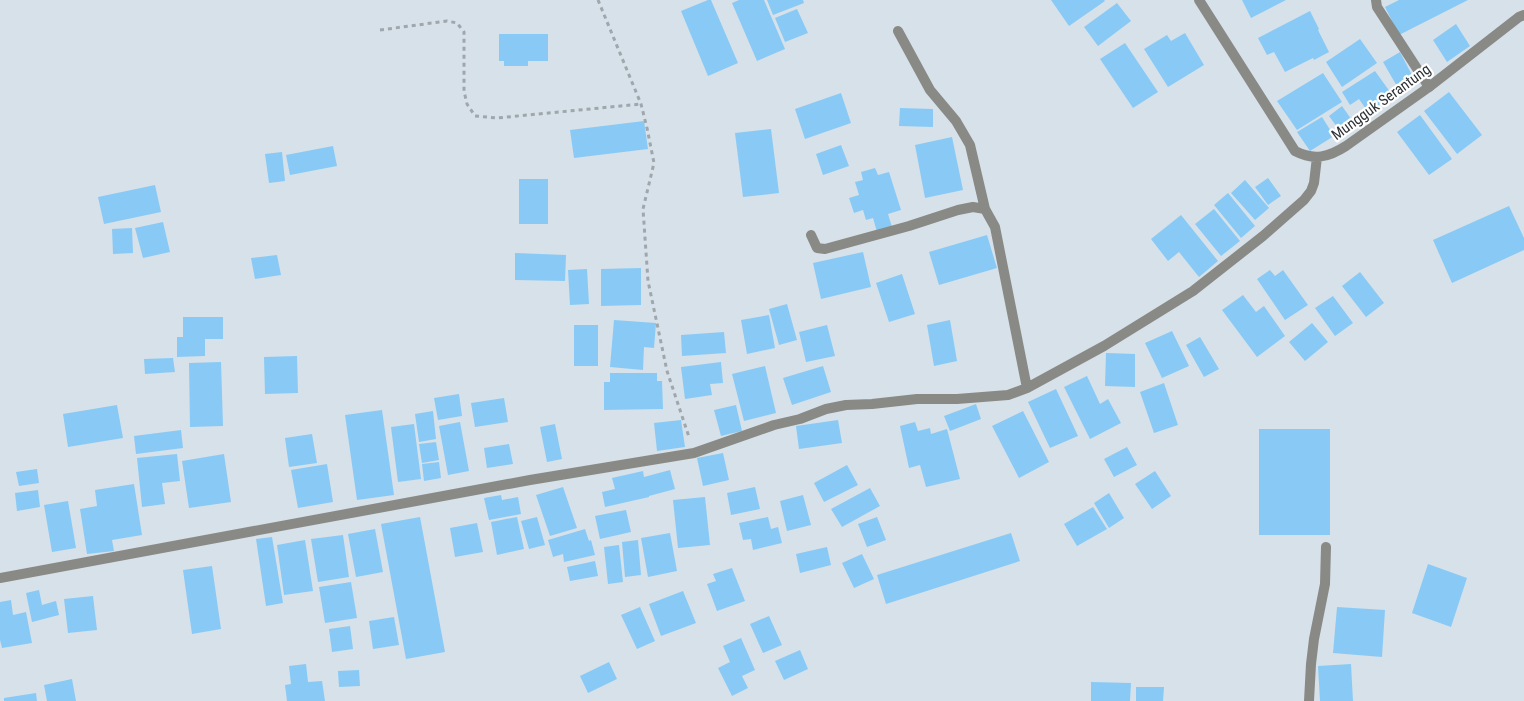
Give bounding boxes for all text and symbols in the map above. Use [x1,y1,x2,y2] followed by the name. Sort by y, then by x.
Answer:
[1328,60,1434,144] street label: Mungguk Serantung

